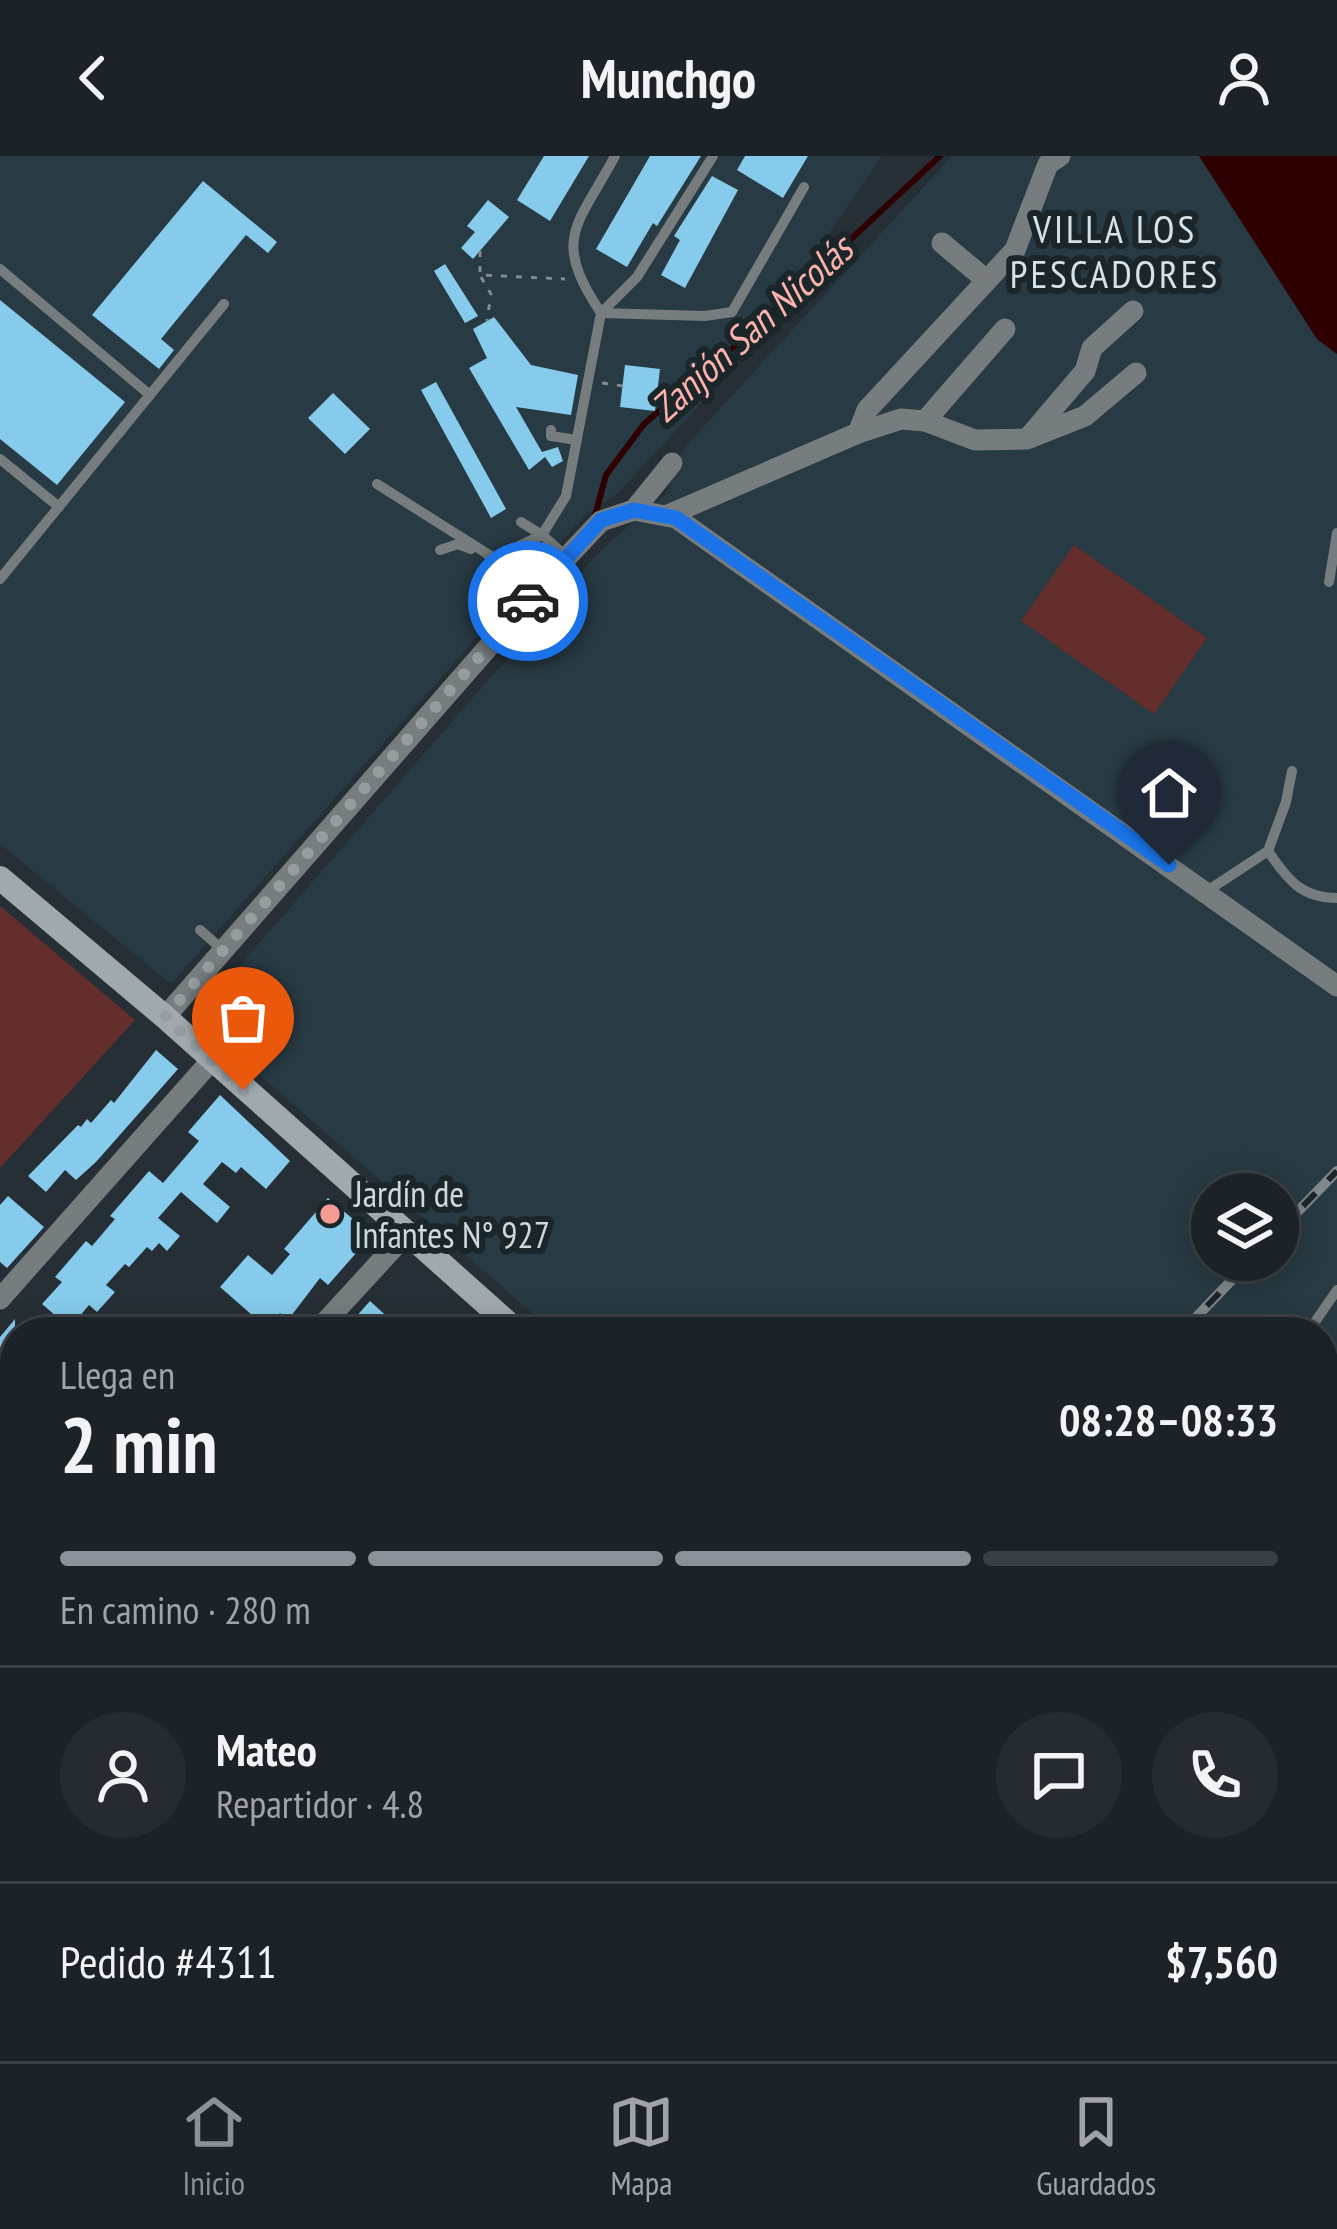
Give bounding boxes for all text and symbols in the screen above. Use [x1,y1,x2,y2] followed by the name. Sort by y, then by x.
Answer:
[581,43,756,113] text: Munchgo
[60,45,126,111] icon: back
[1211,45,1277,111] icon: person
[1010,203,1220,299] district label: VILLA LOS PESCADORES
[639,221,866,432] water label: Zanjón San Nicolás
[468,541,588,661] courier
[495,568,561,634] icon: car
[1118,742,1220,865] pin
[1136,760,1202,826] icon: home
[192,967,294,1090] pin
[210,985,276,1051] icon: bag
[353,1170,550,1258] place label: Jardín de Infantes N° 927
[1191,1173,1299,1281] map controls
[1191,1173,1299,1281] button: layers
[317,1201,343,1227] marker: Jardín de Infantes N° 927
[60,1349,175,1400] text: Llega en
[1059,1390,1278,1448] text: 08:28–08:33
[60,1394,218,1495] text: 2 min
[60,1584,311,1635] text: En camino · 280 m
[60,1712,186,1838] button: person
[996,1712,1122,1838] button: chat
[1152,1712,1278,1838] button: phone
[216,1720,317,1778] text: Mateo
[216,1778,424,1829] text: Repartidor · 4.8
[60,1932,277,1990] text: Pedido #4311
[1165,1932,1278,1990] text: $7,560
[181,2089,247,2204] tab: Inicio
[608,2089,674,2204] tab: Mapa
[1036,2089,1156,2204] tab: Guardados

